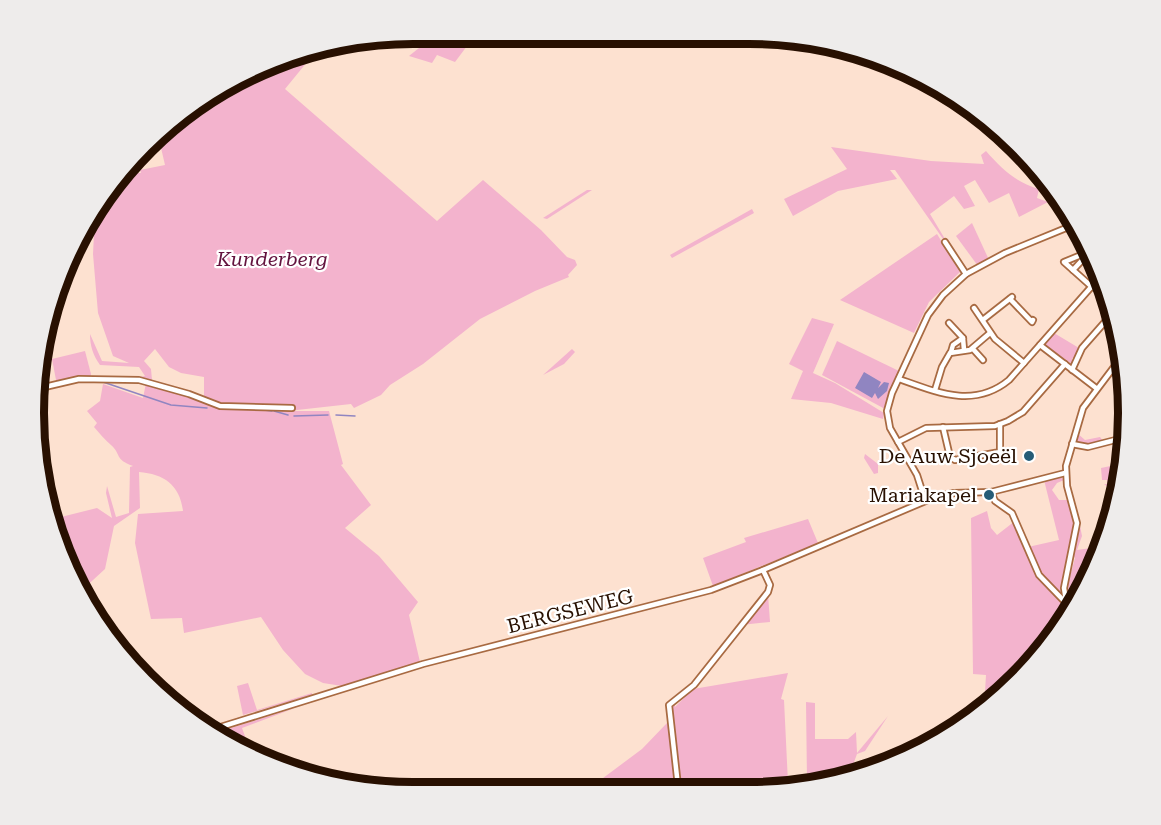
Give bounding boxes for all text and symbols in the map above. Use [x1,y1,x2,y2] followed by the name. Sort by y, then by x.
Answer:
[215,247,328,271] park label: Kunderberg
[879,444,1017,468] place label: De Auw Sjoeël
[1022,449,1036,463] marker: De Auw Sjoeël
[869,483,977,507] place label: Mariakapel
[982,488,996,502] marker: Mariakapel
[504,584,636,638] street label: BERGSEWEG

